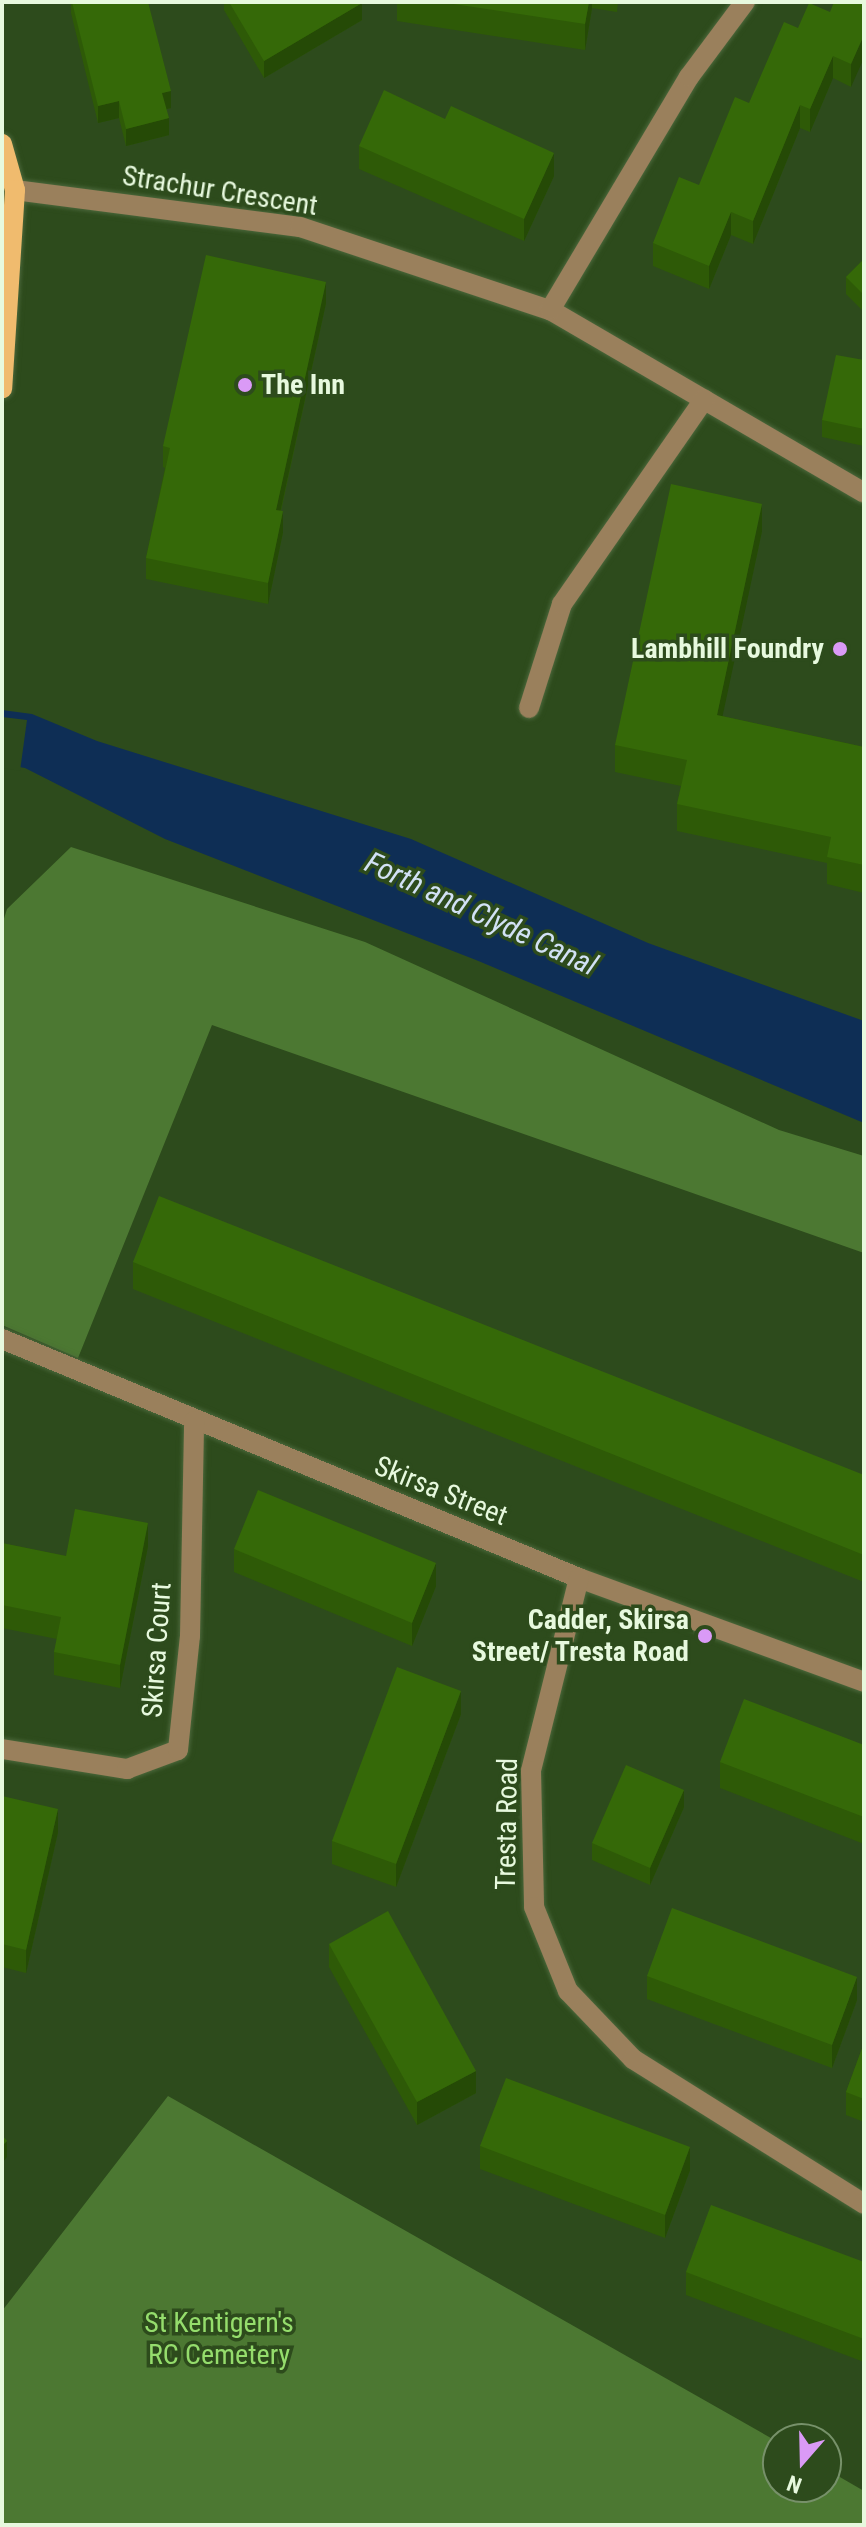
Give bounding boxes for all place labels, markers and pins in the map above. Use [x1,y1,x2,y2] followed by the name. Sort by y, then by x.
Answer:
[261,368,345,402] place label: The Inn
[236,376,254,394] marker: The Inn
[631,632,824,666] place label: Lambhill Foundry
[831,640,849,658] marker: Lambhill Foundry
[471,1603,689,1669] place label: Cadder, Skirsa Street/ Tresta Road
[696,1627,714,1645] marker: Cadder, Skirsa Street/ Tresta Road

